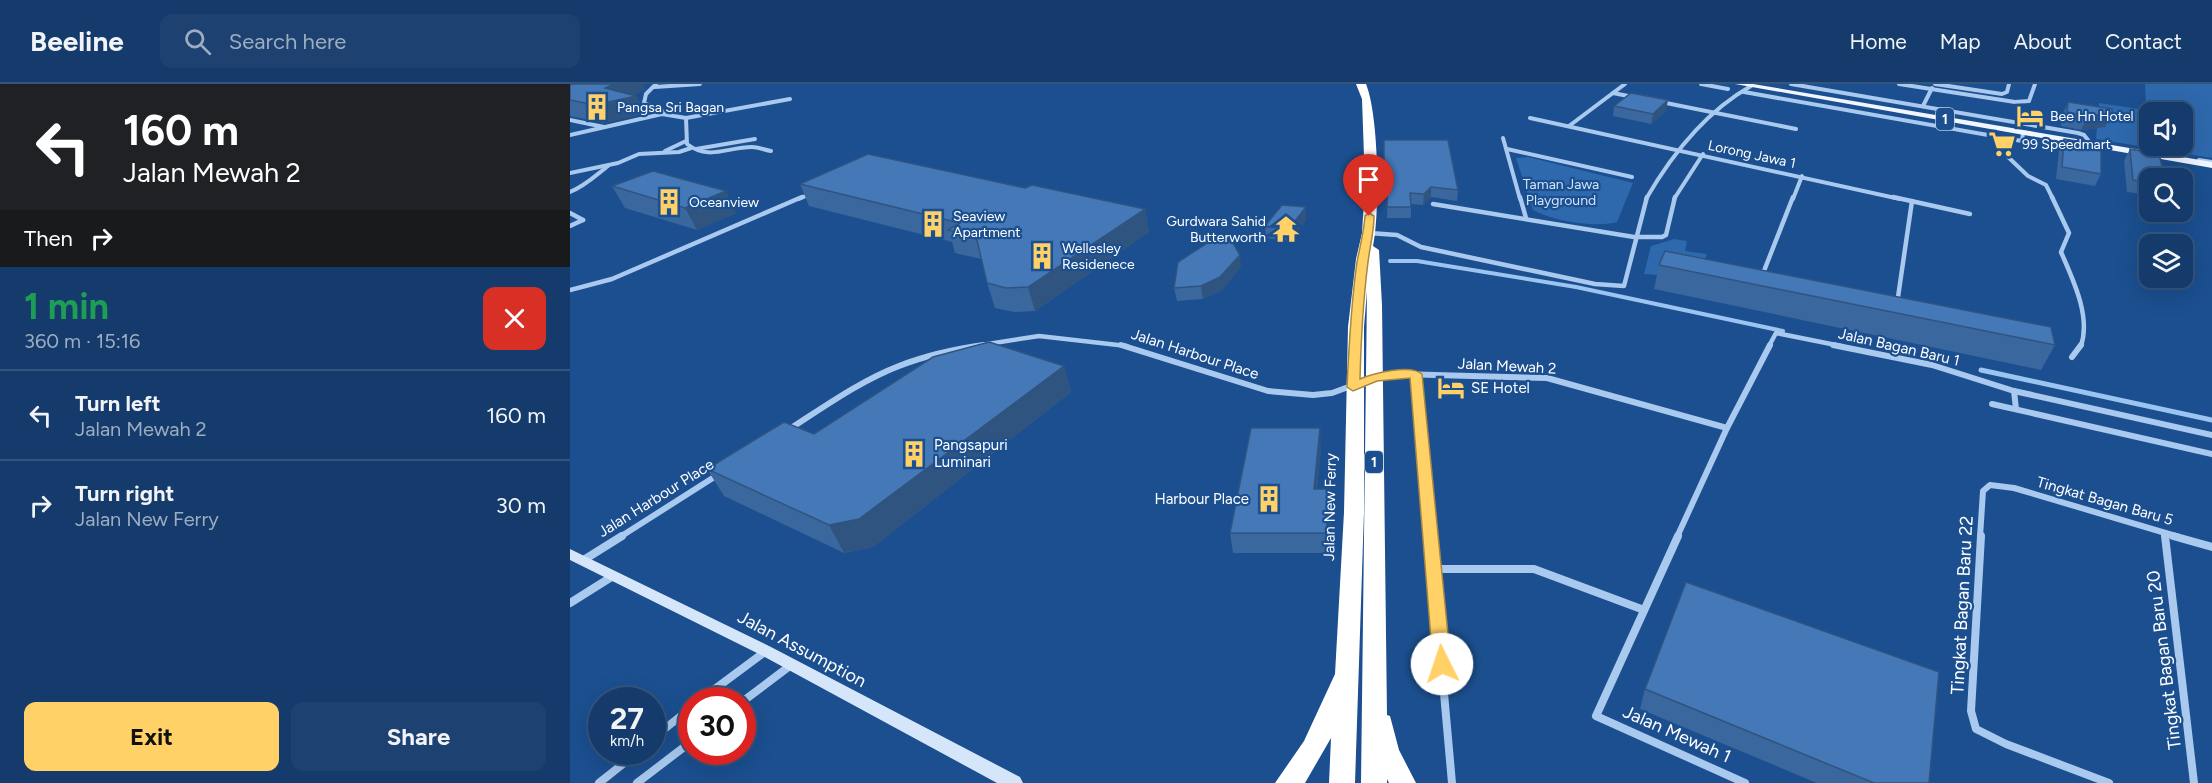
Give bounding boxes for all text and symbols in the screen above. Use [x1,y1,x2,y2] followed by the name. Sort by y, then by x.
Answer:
[160,14,580,68] search box
[30,24,124,58] text: Beeline
[181,25,214,58] icon: search
[229,28,346,55] text: Search here
[1850,29,1907,54] text: Home
[1940,29,1981,54] text: Map
[2014,29,2072,54] text: About
[2105,29,2182,54] text: Contact
[582,92,612,122] building icon: Pangsa Sri Bagan
[617,99,724,116] place label: Pangsa Sri Bagan
[2015,101,2045,131] hotel icon: Bee Hn Hotel
[2139,102,2193,288] map controls
[2139,102,2193,156] button: sound
[123,105,239,156] text: 160 m
[24,108,102,186] icon: left
[1936,108,1954,130] road number: 1
[2050,108,2134,125] place label: Bee Hn Hotel
[1987,129,2017,159] supermarket icon: 99 Speedmart
[2022,136,2111,153] place label: 99 Speedmart
[1707,137,1797,172] street label: Lorong Jawa 1
[1343,154,1394,216] pin
[123,156,301,189] text: Jalan Mewah 2
[1352,163,1385,196] icon: arrive
[2139,168,2193,222] button: search
[1523,176,1599,209] park label: Taman Jawa Playground
[654,187,684,217] building icon: Oceanview
[689,194,759,211] place label: Oceanview
[953,208,1021,241] place label: Seaview Apartment
[918,209,948,239] building icon: Seaview Apartment
[1166,213,1266,246] place label: Gurdwara Sahid Butterworth
[1271,214,1301,244] temple icon: Gurdwara Sahid Butterworth
[85,222,118,255] icon: right
[24,225,73,252] text: Then
[2139,234,2193,288] button: layers
[1062,240,1135,273] place label: Wellesley Residenece
[1027,241,1057,271] building icon: Wellesley Residenece
[24,285,109,328] text: 1 min
[483,287,546,350] button: close
[1837,324,1961,370] street label: Jalan Bagan Baru 1
[1129,325,1261,383] street label: Jalan Harbour Place
[24,329,140,353] text: 360 m · 15:16
[1457,354,1557,378] street label: Jalan Mewah 2
[1436,373,1466,403] hotel icon: SE Hotel
[1471,379,1530,397] place label: SE Hotel
[75,390,161,417] text: Turn left
[24,399,57,432] icon: left
[486,402,546,429] text: 160 m
[75,417,207,441] text: Jalan Mewah 2
[934,436,1008,471] place label: Pangsapuri Luminari
[899,439,929,469] building icon: Pangsapuri Luminari
[1365,451,1383,473] road number: 1
[1320,453,1340,561] street label: Jalan New Ferry
[595,455,717,541] street label: Jalan Harbour Place
[2035,473,2175,529] street label: Tingkat Bagan Baru 5
[75,480,174,507] text: Turn right
[1254,484,1284,514] building icon: Harbour Place
[24,489,57,522] icon: right
[1154,490,1249,508] place label: Harbour Place
[496,492,546,519] text: 30 m
[75,507,219,531] text: Jalan New Ferry
[1946,515,1978,695] street label: Tingkat Bagan Baru 22
[2142,569,2186,751] street label: Tingkat Bagan Baru 20
[734,606,870,692] street label: Jalan Assumption
[1410,632,1474,696] position arrow
[678,687,756,765] speed limit sign: 30
[610,700,644,737] text: 27
[1620,700,1734,768] street label: Jalan Mewah 1
[24,702,279,771] button: Exit
[291,702,546,771] button: Share
[610,732,644,750] text: km/h

